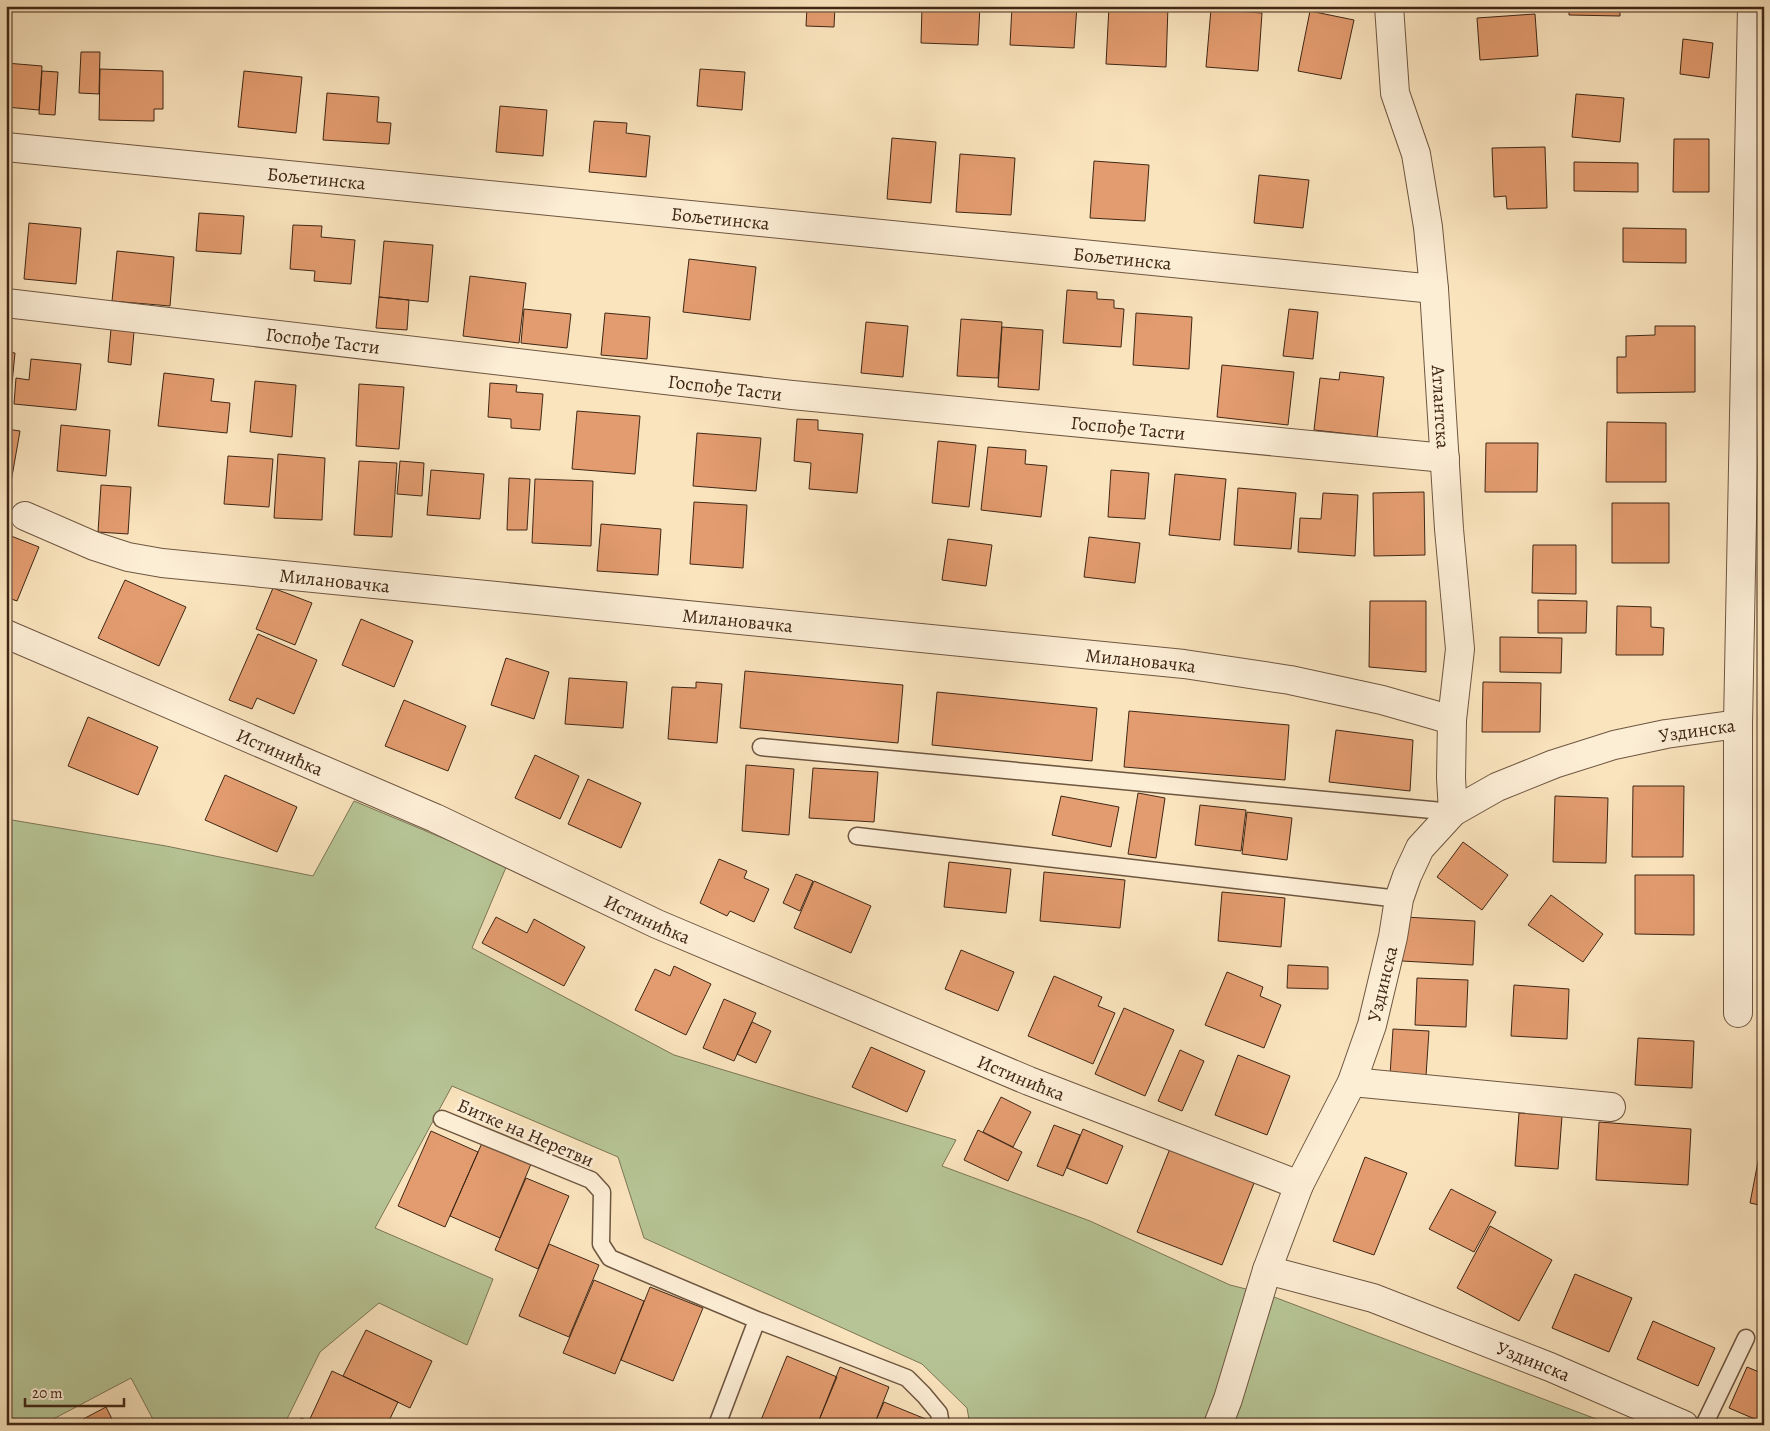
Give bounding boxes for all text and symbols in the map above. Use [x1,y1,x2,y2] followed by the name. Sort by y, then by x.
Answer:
[266,161,367,197] street label: Бољетинска
[670,201,771,237] street label: Бољетинска
[1072,241,1173,277] street label: Бољетинска
[264,321,381,361] street label: Госпође Тасти
[1425,363,1456,450] street label: Атлантска
[666,369,784,408] street label: Госпође Тасти
[1070,410,1186,447] street label: Госпође Тасти
[278,563,391,599] street label: Милановачка
[681,602,794,639] street label: Милановачка
[1084,642,1198,680] street label: Милановачка
[1656,712,1737,749] street label: Уздинска
[232,722,327,783] street label: Истинићка
[600,889,694,951] street label: Истинићка
[1361,943,1404,1025] street label: Уздинска
[973,1049,1069,1108] street label: Истинићка
[453,1092,598,1173] street label: Битке на Неретви
[1493,1335,1574,1388] street label: Уздинска
[25,1376,124,1408] scale bar
[32,1383,63,1403] text: 20 m

